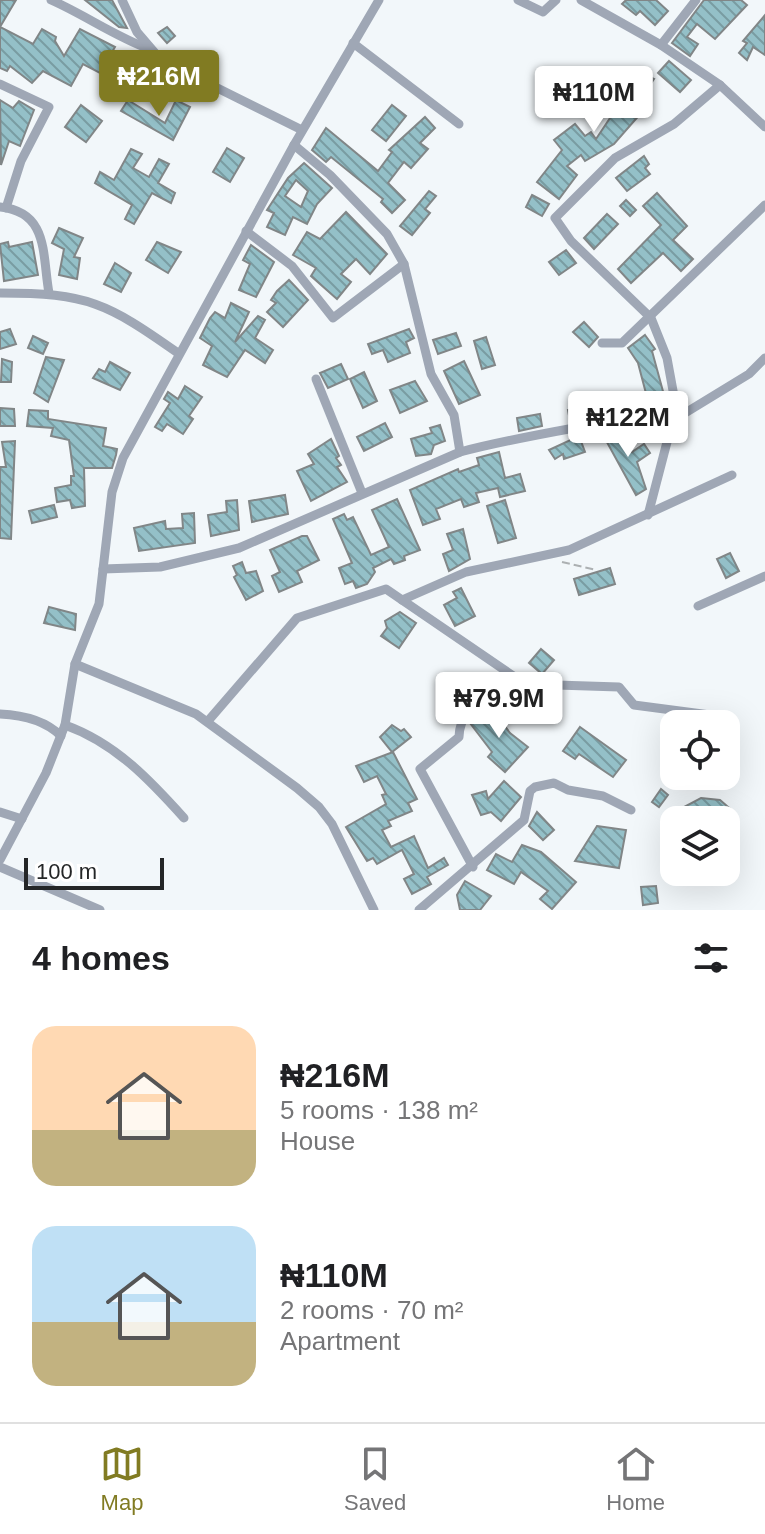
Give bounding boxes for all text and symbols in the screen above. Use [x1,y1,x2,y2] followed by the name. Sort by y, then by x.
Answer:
[103,50,215,118] pin: ₦216M
[117,61,201,91] text: ₦216M
[538,66,650,134] pin: ₦110M
[553,77,635,107] text: ₦110M
[572,391,684,459] pin: ₦122M
[586,402,670,432] text: ₦122M
[434,672,564,740] pin: ₦79.9M
[453,683,545,713] text: ₦79.9M
[660,710,740,886] map controls
[660,710,740,790] button: locate
[660,806,740,886] button: layers
[24,854,164,890] scale bar
[36,859,97,884] text: 100 m
[689,936,733,980] icon: filters
[32,939,170,977] text: 4 homes
[280,1056,390,1094] text: ₦216M
[96,1058,192,1154] icon: home
[280,1095,478,1125] text: 5 rooms · 138 m²
[280,1126,355,1156] text: House
[280,1256,388,1294] text: ₦110M
[96,1258,192,1354] icon: home
[280,1295,464,1325] text: 2 rooms · 70 m²
[280,1326,400,1356] text: Apartment
[100,1442,144,1516] tab: Map
[344,1442,406,1516] tab: Saved
[606,1442,665,1516] tab: Home

